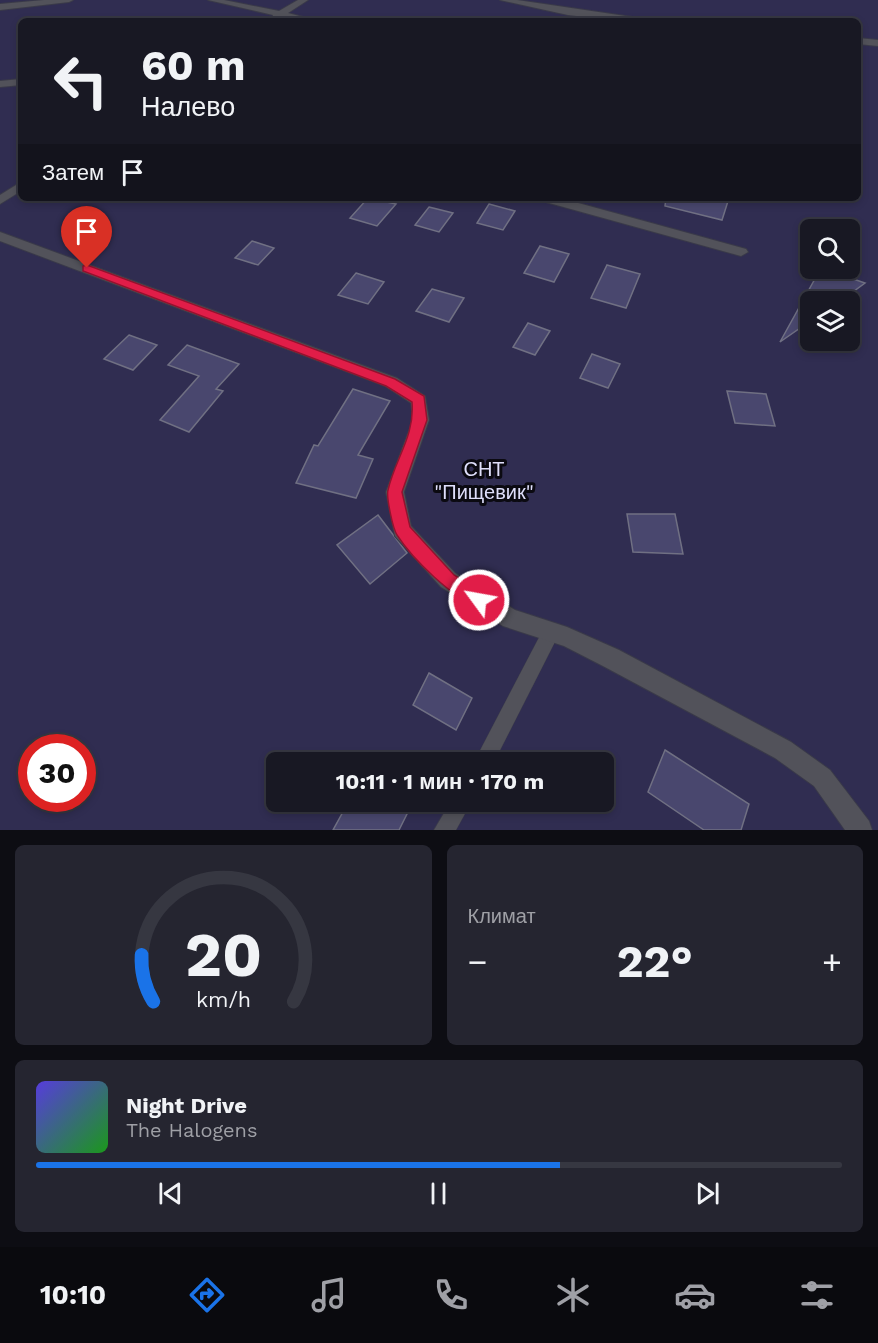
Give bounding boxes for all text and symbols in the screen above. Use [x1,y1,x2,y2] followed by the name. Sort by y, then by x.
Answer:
[141,41,245,90] text: 60 m
[42,42,120,120] icon: left
[141,91,235,123] text: Налево
[116,156,149,189] icon: arrive
[42,160,104,185] text: Затем
[61,206,112,268] pin
[70,215,103,248] icon: arrive
[800,219,860,351] map controls
[800,219,860,279] button: search
[800,291,860,351] button: layers
[434,457,534,504] park label: СНТ "Пищевик"
[447,568,511,632] position arrow
[18,734,96,812] speed limit sign: 30
[336,769,544,794] text: 10:11 · 1 мин · 170 m
[468,904,536,928] text: Климат
[185,918,262,991] text: 20
[617,935,693,988] text: 22°
[468,942,487,981] text: −
[822,942,842,981] text: +
[196,987,251,1012] text: km/h
[126,1093,247,1118] text: Night Drive
[126,1118,258,1142] text: The Halogens
[154,1177,187,1210] icon: previous
[422,1177,455,1210] icon: pause
[691,1177,724,1210] icon: next
[186,1274,228,1316] icon: directions
[308,1274,350,1316] icon: music
[430,1274,472,1316] icon: phone
[552,1274,594,1316] icon: climate
[674,1274,716,1316] icon: car
[796,1274,838,1316] icon: filters
[40,1279,106,1311] text: 10:10

